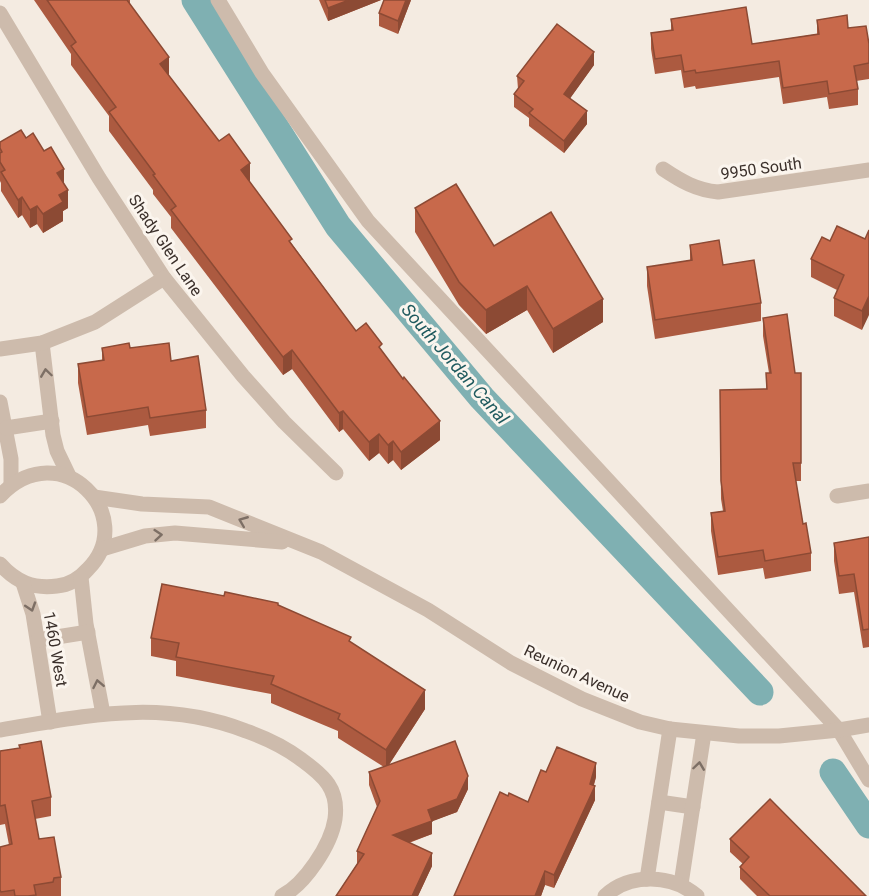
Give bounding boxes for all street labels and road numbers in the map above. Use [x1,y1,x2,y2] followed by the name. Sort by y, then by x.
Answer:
[719,153,803,184] street label: 9950 South
[125,191,207,300] street label: Shady Glen Lane
[40,610,71,688] street label: 1460 West
[521,641,633,706] street label: Reunion Avenue

